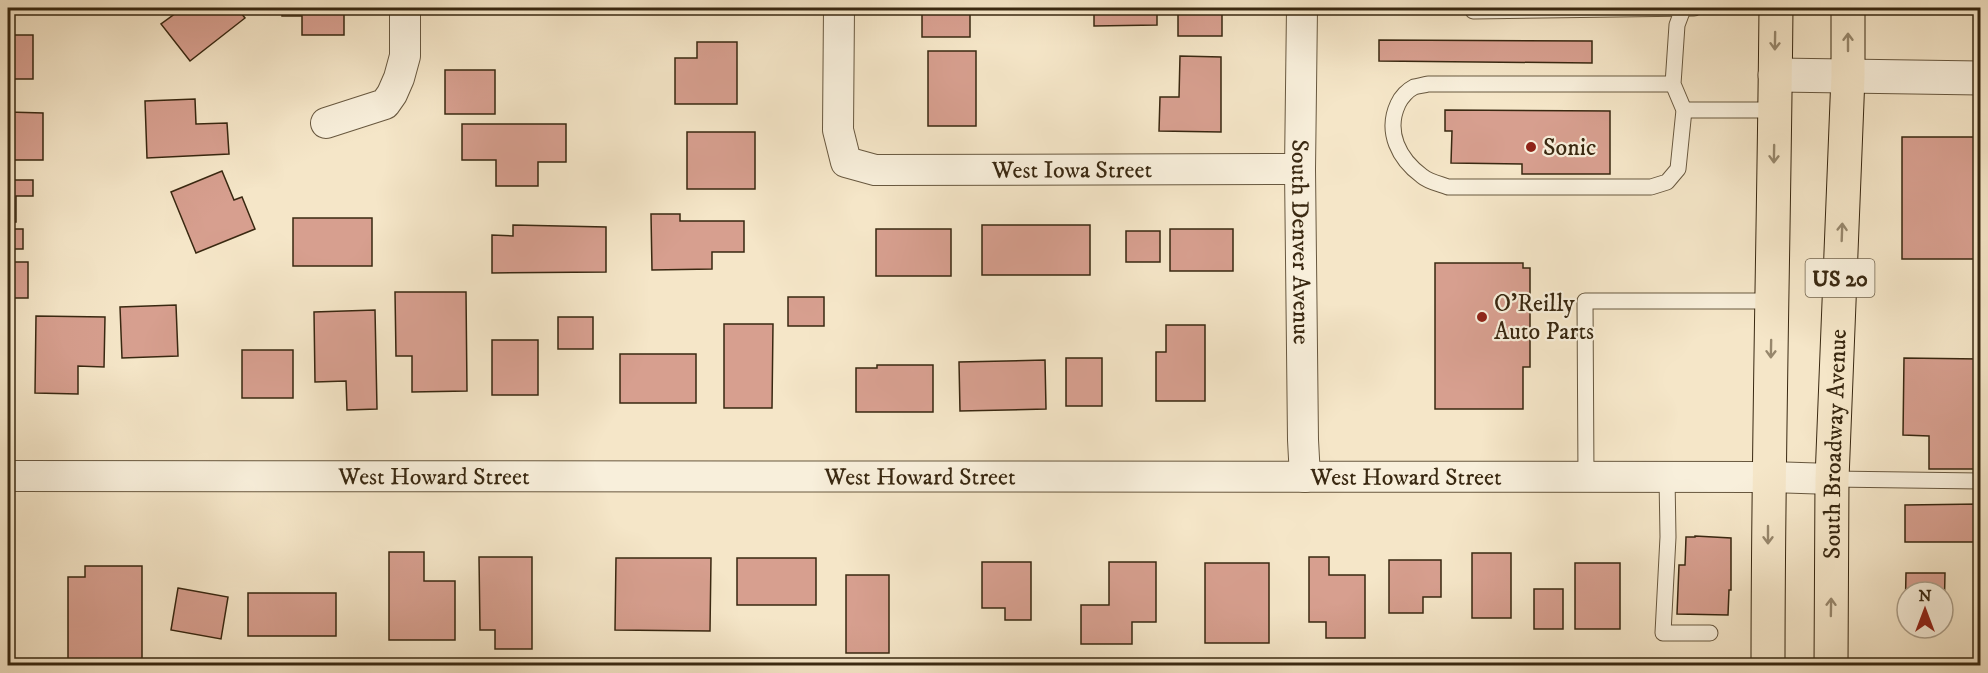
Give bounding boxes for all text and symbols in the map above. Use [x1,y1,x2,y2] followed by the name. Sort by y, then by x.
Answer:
[1770,31,1781,51] one-way arrow
[1842,32,1854,52] one-way arrow
[1543,133,1596,163] place label: Sonic
[1284,139,1316,345] street label: South Denver Avenue
[1524,140,1538,154] marker: Sonic
[1768,144,1780,164] one-way arrow
[991,155,1152,186] street label: West Iowa Street
[1837,222,1848,242] one-way arrow
[1806,259,1874,297] road number: US 20
[1494,289,1594,347] place label: O'Reilly Auto Parts
[1475,310,1489,324] marker: O'Reilly Auto Parts
[1818,328,1854,559] street label: South Broadway Avenue
[1765,339,1777,359] one-way arrow
[337,462,530,492] street label: West Howard Street
[823,462,1016,493] street label: West Howard Street
[1309,463,1502,493] street label: West Howard Street
[1762,525,1774,545] one-way arrow
[1895,580,1955,640] north arrow
[1918,586,1932,606] text: N
[1825,598,1837,618] one-way arrow

